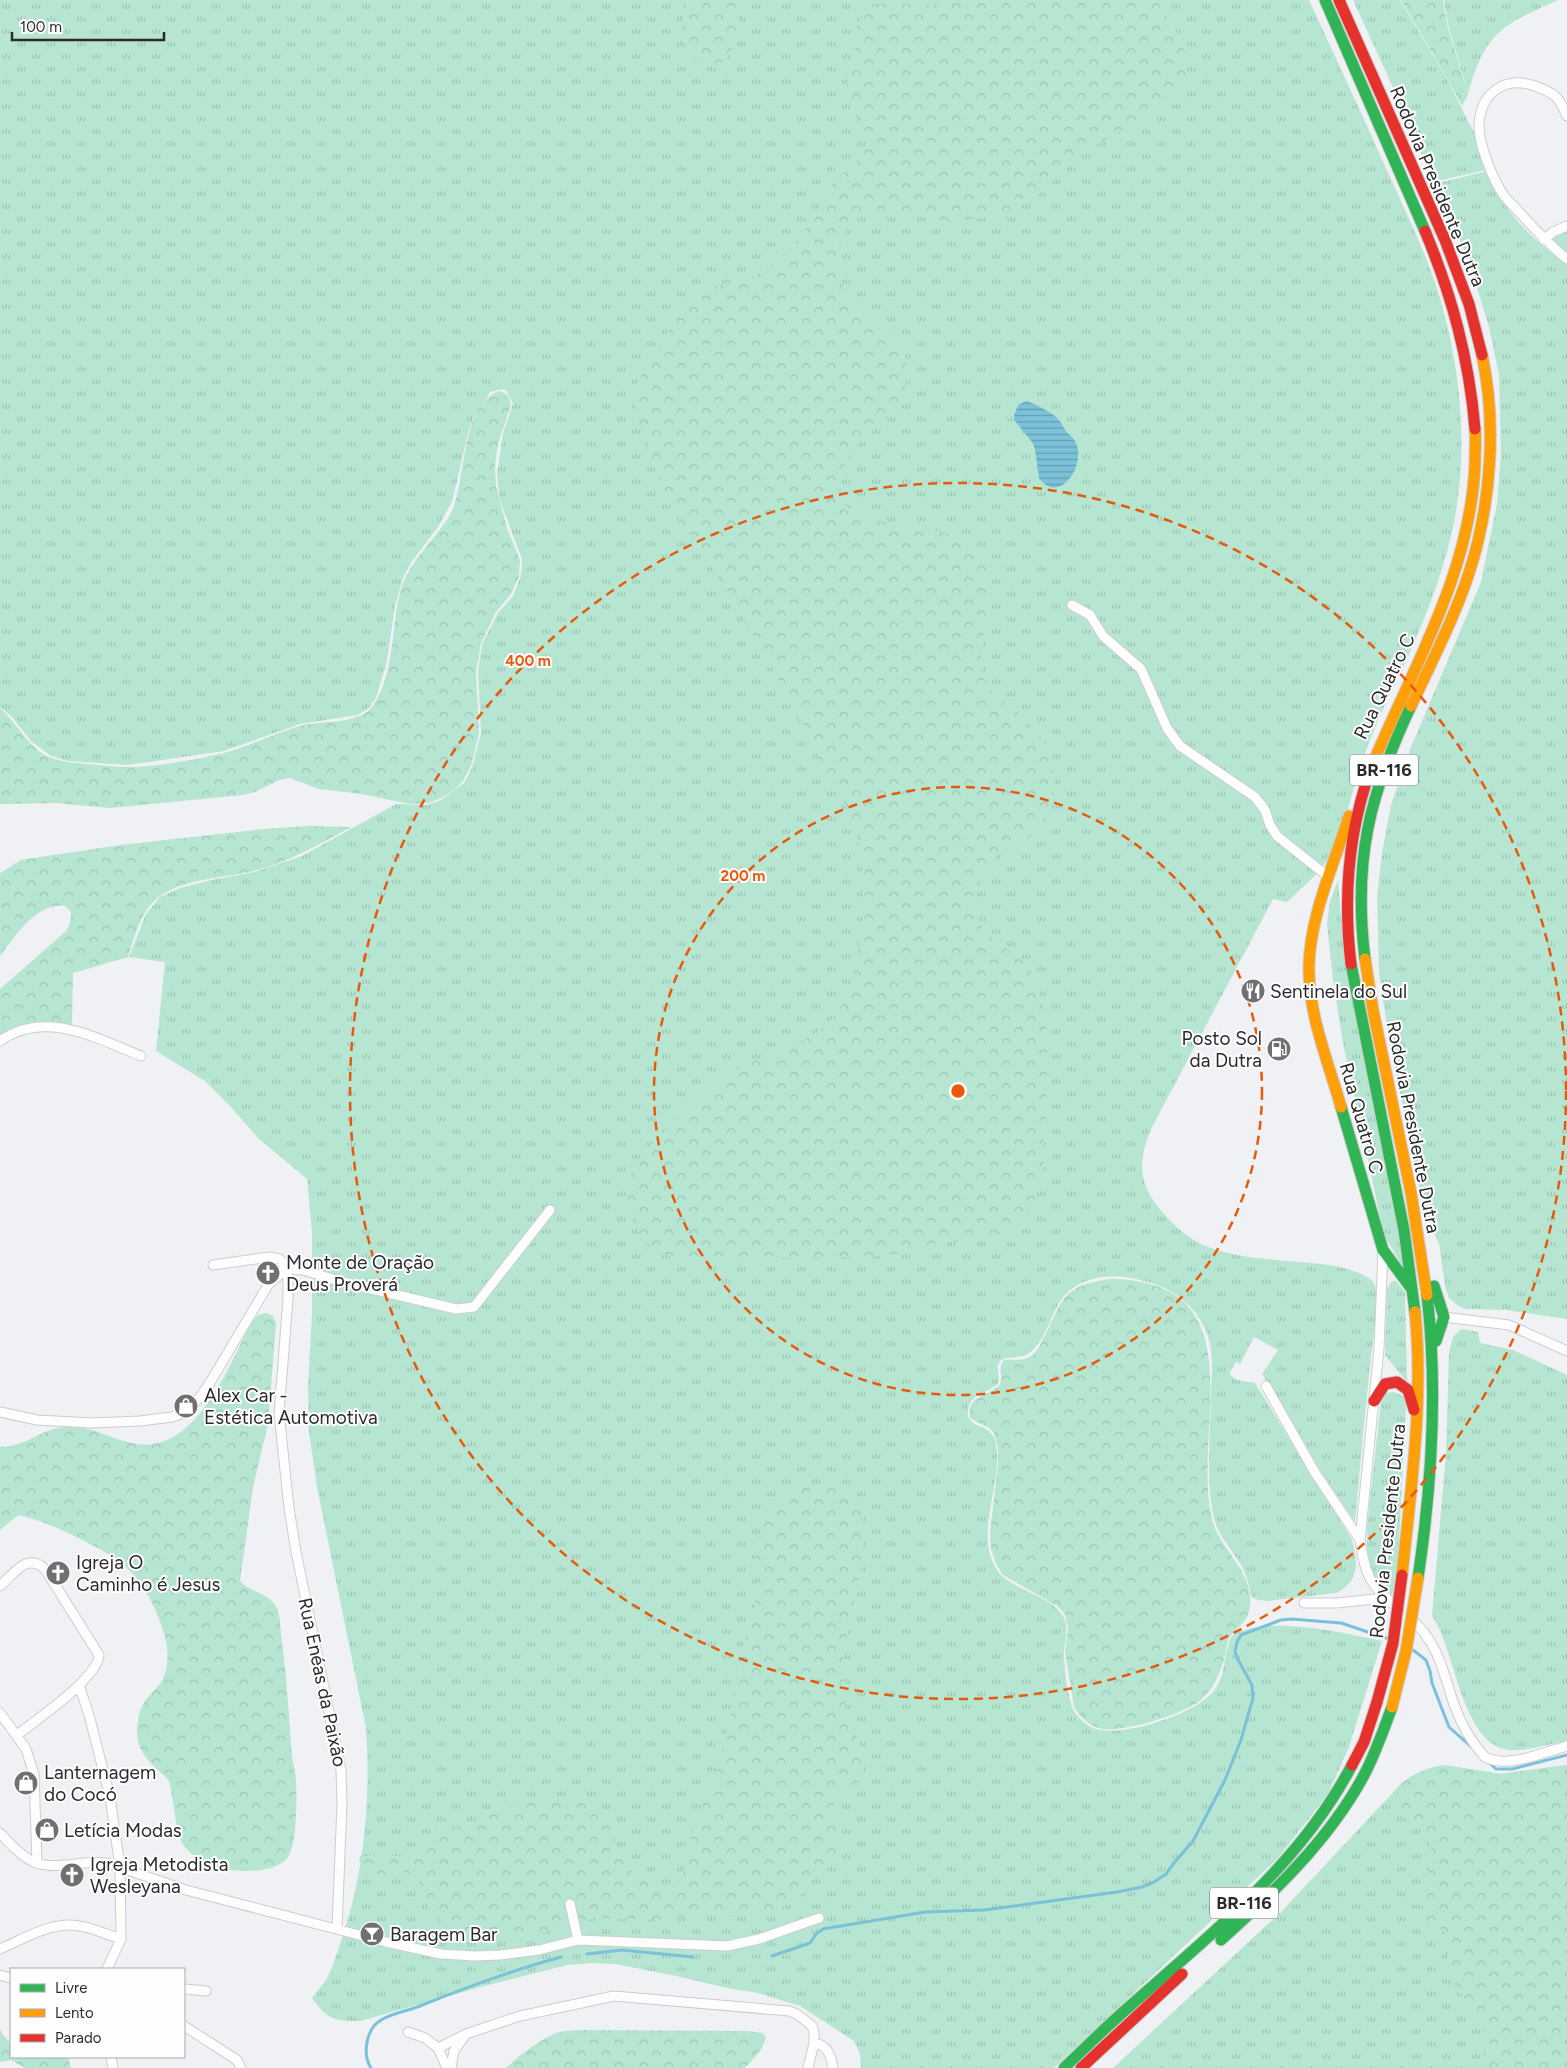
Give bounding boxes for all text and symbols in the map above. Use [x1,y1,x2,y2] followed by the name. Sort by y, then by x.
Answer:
[12,10,165,42] scale bar
[20,18,62,36] text: 100 m
[1385,82,1490,290] street label: Rodovia Presidente Dutra
[1349,629,1420,743] street label: Rua Quatro C
[505,652,551,670] text: 400 m
[1350,754,1418,786] road number: BR-116
[721,867,765,885] text: 200 m
[1240,978,1266,1004] restaurant icon: Sentinela do Sul
[1270,980,1407,1003] place label: Sentinela do Sul
[1382,1019,1445,1235] street label: Rodovia Presidente Dutra
[1182,1027,1262,1072] place label: Posto Sol da Dutra
[1266,1036,1292,1062] fuel station icon: Posto Sol da Dutra
[1335,1060,1389,1177] street label: Rua Quatro C
[949,1082,967,1100] centre of rings
[286,1251,434,1296] place label: Monte de Oração Deus Proverá
[255,1260,281,1286] church icon: Monte de Oração Deus Proverá
[204,1384,378,1429] place label: Alex Car - Estética Automotiva
[173,1393,199,1419] shop icon: Alex Car - Estética Automotiva
[1365,1423,1410,1640] street label: Rodovia Presidente Dutra
[76,1551,221,1596] place label: Igreja O Caminho é Jesus
[45,1560,71,1586] church icon: Igreja O Caminho é Jesus
[293,1595,352,1769] street label: Rua Enéas da Paixão
[44,1761,156,1806] place label: Lanternagem do Cocó
[13,1770,39,1796] shop icon: Lanternagem do Cocó
[34,1817,60,1843] shop icon: Letícia Modas
[64,1819,182,1842] place label: Letícia Modas
[90,1853,228,1898] place label: Igreja Metodista Wesleyana
[59,1862,85,1888] church icon: Igreja Metodista Wesleyana
[1210,1888,1278,1919] road number: BR-116
[359,1921,385,1947] bar icon: Baragem Bar
[390,1923,498,1946] place label: Baragem Bar
[10,1968,185,2058] legend
[55,1979,87,1997] text: Livre
[55,2004,94,2022] text: Lento
[55,2029,102,2047] text: Parado

